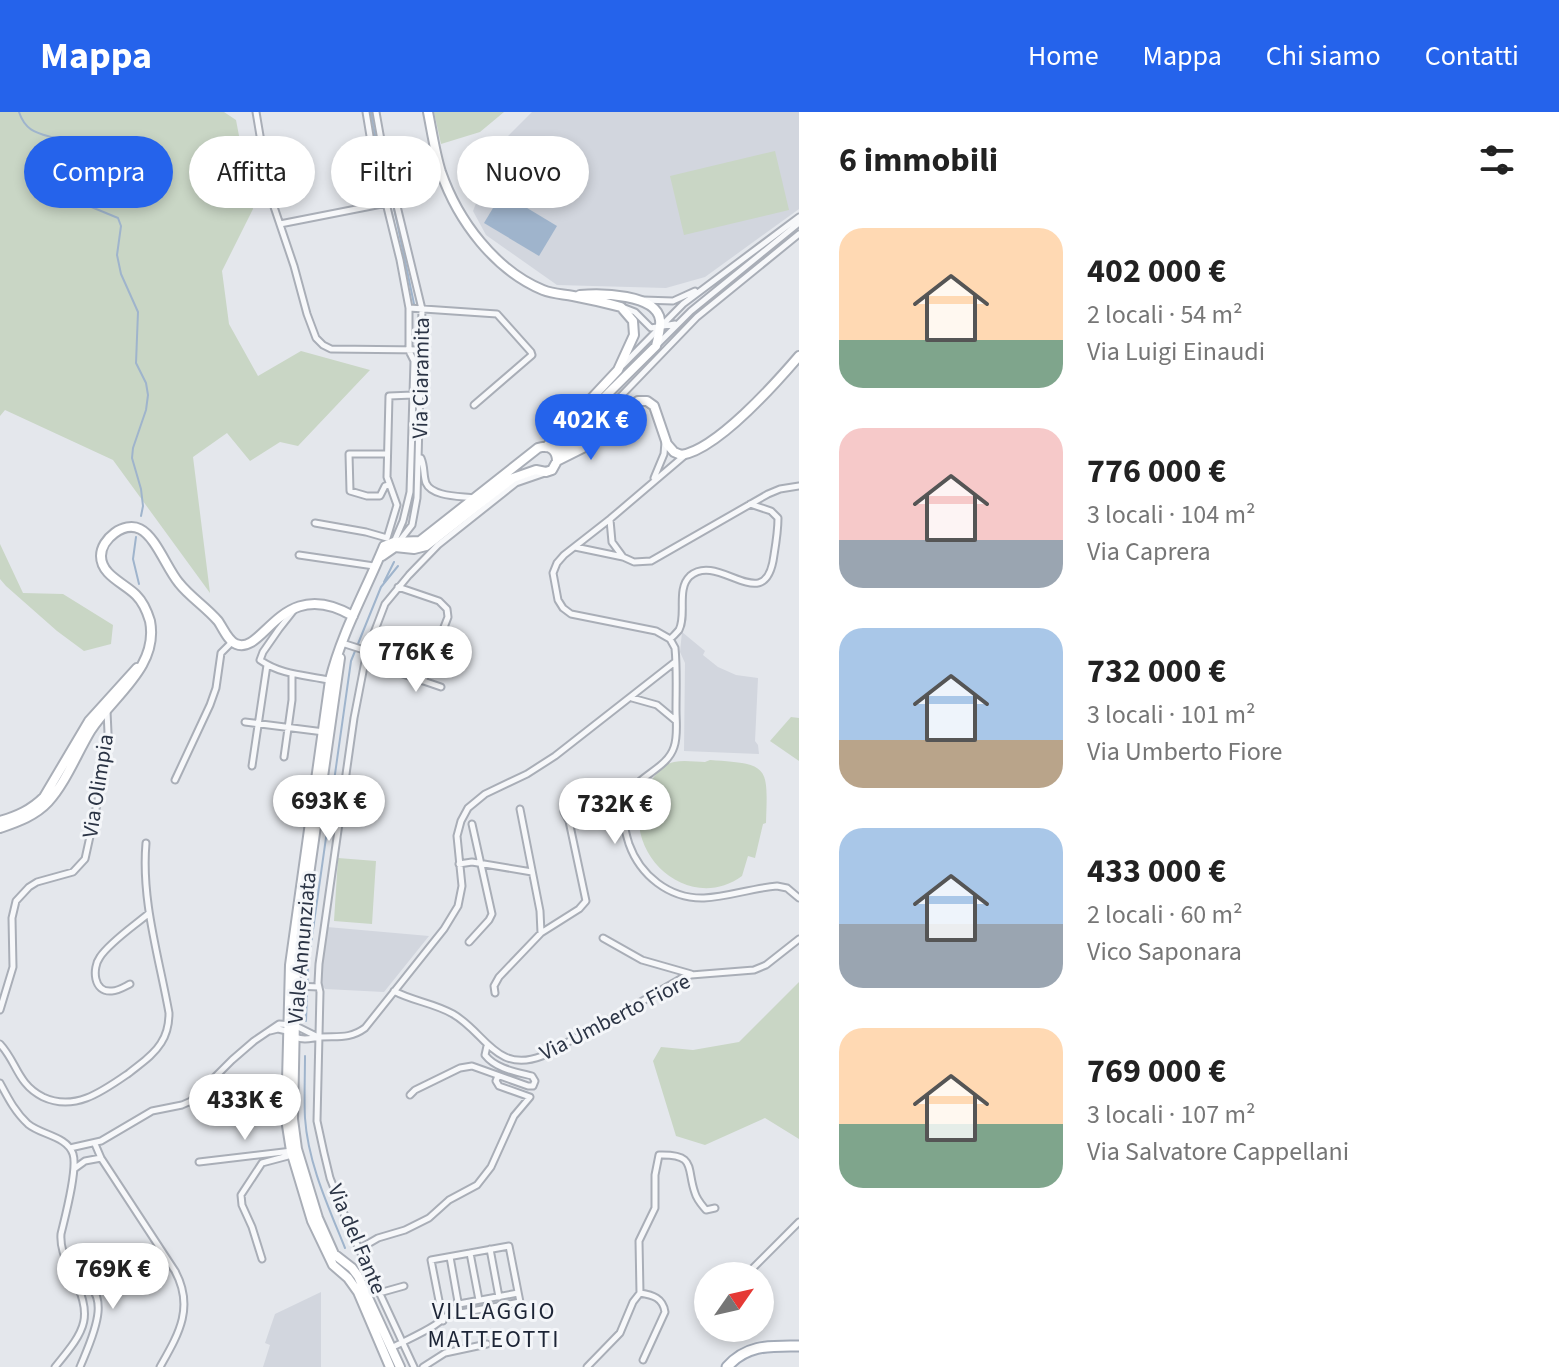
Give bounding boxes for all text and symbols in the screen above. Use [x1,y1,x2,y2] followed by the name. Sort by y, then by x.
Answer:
[40,29,152,83] text: Mappa
[1028,36,1099,76] text: Home
[1143,36,1222,76] text: Mappa
[1266,36,1381,76] text: Chi siamo
[1425,36,1519,76] text: Contatti
[24,136,173,208] chip: Compra
[189,136,315,208] chip: Affitta
[331,136,441,208] chip: Filtri
[457,136,589,208] chip: Nuovo
[839,136,998,185] text: 6 immobili
[1475,138,1519,182] icon: filters
[1087,247,1226,296] text: 402 000 €
[903,260,999,356] icon: home
[1087,296,1243,333] text: 2 locali · 54 m²
[404,317,438,439] street label: Via Ciaramita
[1087,333,1265,370] text: Via Luigi Einaudi
[526,394,656,462] pin: 402K €
[553,401,629,438] text: 402K €
[1087,447,1226,496] text: 776 000 €
[903,460,999,556] icon: home
[1087,496,1256,533] text: 3 locali · 104 m²
[1087,533,1211,570] text: Via Caprera
[351,626,481,694] pin: 776K €
[378,633,454,670] text: 776K €
[1087,647,1226,696] text: 732 000 €
[903,660,999,756] icon: home
[1087,696,1256,733] text: 3 locali · 101 m²
[74,732,122,840] street label: Via Olimpia
[1087,733,1282,770] text: Via Umberto Fiore
[264,775,394,843] pin: 693K €
[550,778,680,846] pin: 732K €
[291,782,367,819] text: 693K €
[577,785,653,822] text: 732K €
[1087,847,1226,896] text: 433 000 €
[903,860,999,956] icon: home
[279,871,325,1025] street label: Viale Annunziata
[1087,896,1243,933] text: 2 locali · 60 m²
[1087,933,1242,970] text: Vico Saponara
[534,965,696,1069] street label: Via Umberto Fiore
[1087,1047,1226,1096] text: 769 000 €
[903,1060,999,1156] icon: home
[180,1074,310,1142] pin: 433K €
[207,1081,283,1118] text: 433K €
[1087,1096,1256,1133] text: 3 locali · 107 m²
[1087,1133,1349,1170] text: Via Salvatore Cappellani
[319,1179,395,1299] street label: Via del Fante
[48,1243,178,1311] pin: 769K €
[75,1250,151,1287] text: 769K €
[694,1262,774,1342] north arrow
[694,1262,774,1342] map controls
[428,1294,560,1357] district label: VILLAGGIO MATTEOTTI

